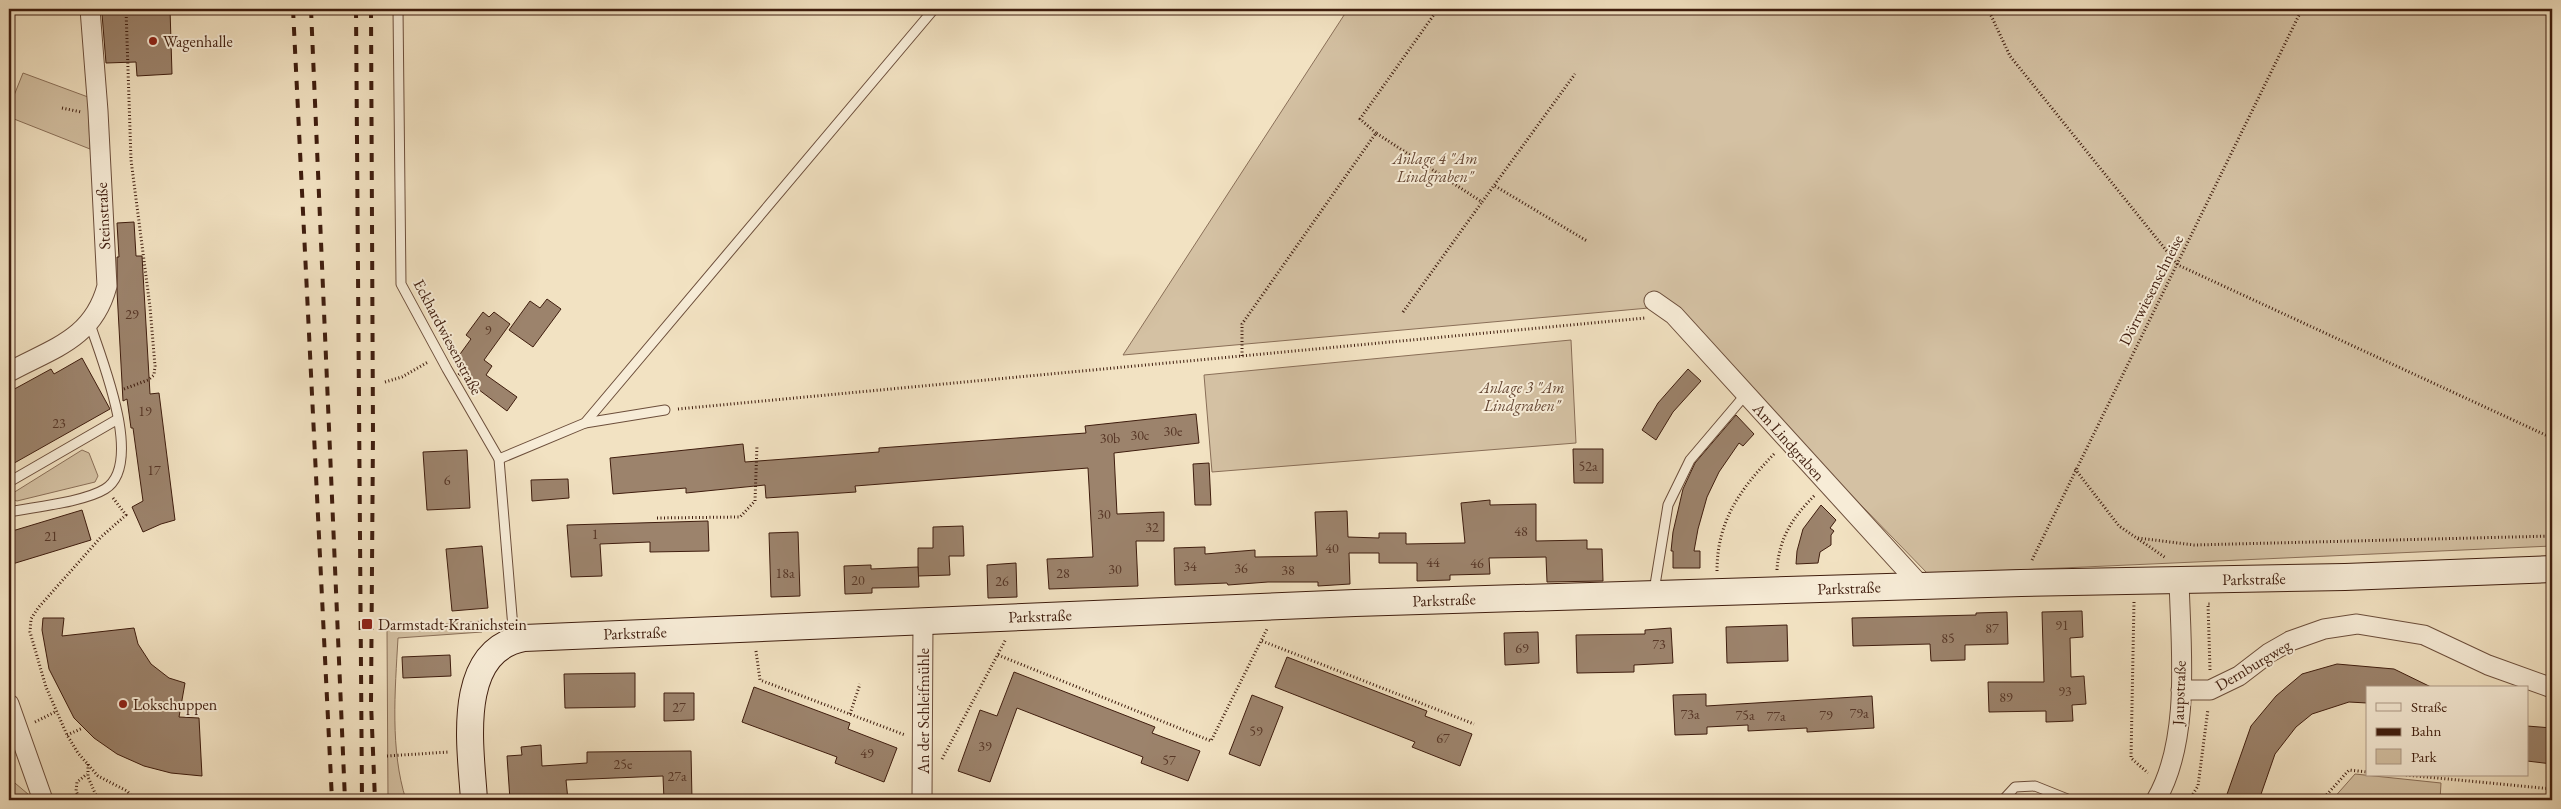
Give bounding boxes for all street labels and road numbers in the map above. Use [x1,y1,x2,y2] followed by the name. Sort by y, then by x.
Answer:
[91,182,115,250] street label: Steinstraße
[2114,231,2188,349] street label: Dörrwiesenschneise
[409,276,487,398] street label: Eckhardwiesenstraße
[1748,398,1830,486] street label: Am Lindgraben
[2222,568,2286,590] street label: Parkstraße
[1817,576,1881,600] street label: Parkstraße
[1412,588,1476,612] street label: Parkstraße
[1008,604,1072,628] street label: Parkstraße
[603,621,667,645] street label: Parkstraße
[2211,634,2296,696] street label: Dernburgweg
[913,648,934,775] street label: An der Schleifmühle
[2167,660,2191,728] street label: Jaupstraße

